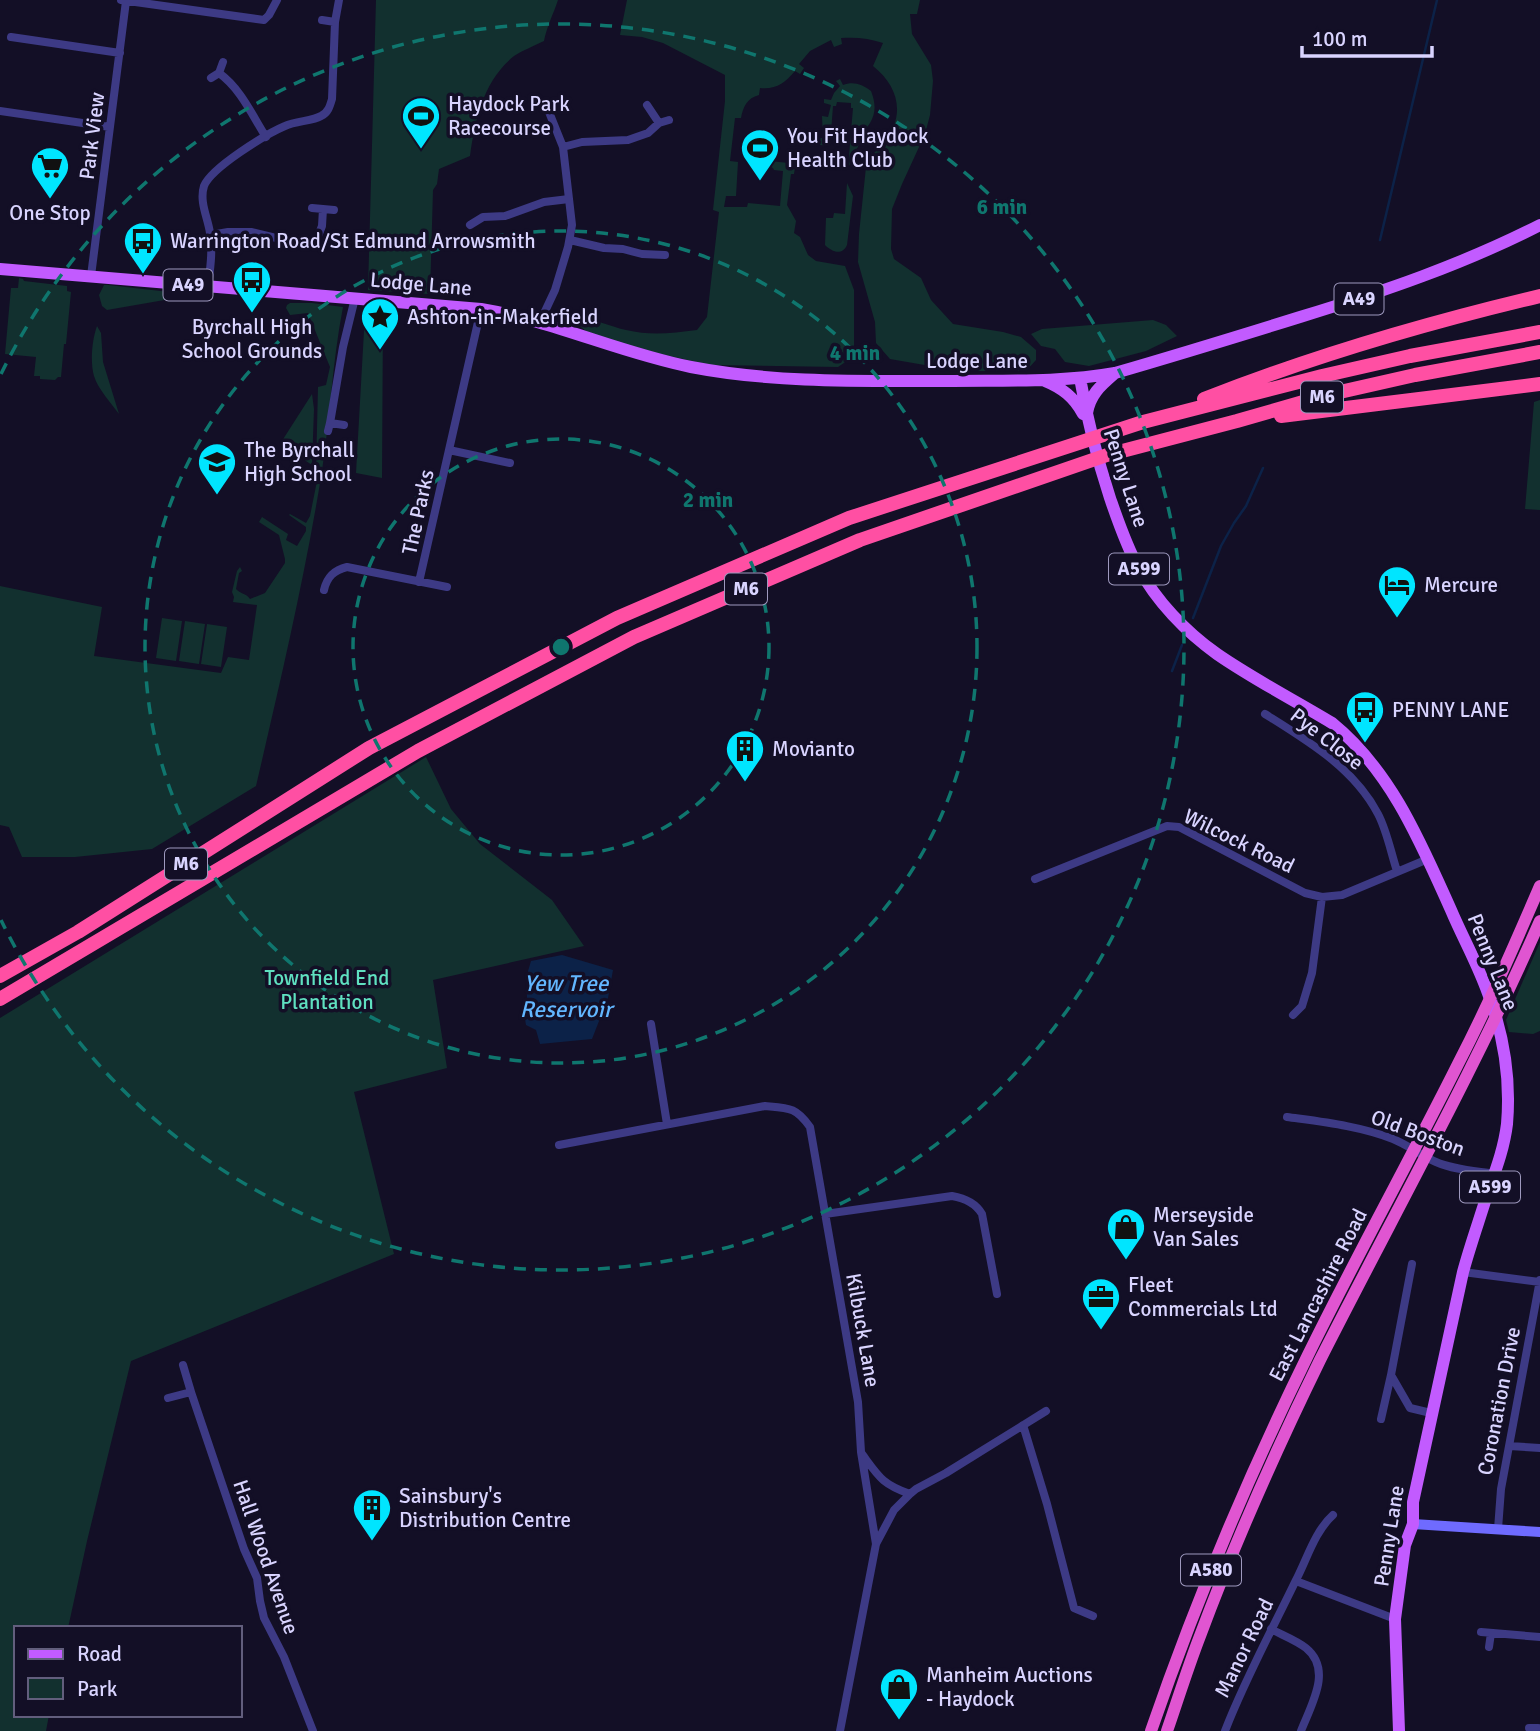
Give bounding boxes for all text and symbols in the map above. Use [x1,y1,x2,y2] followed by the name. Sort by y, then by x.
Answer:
[1302,14,1432,58] scale bar
[1312,26,1367,52] text: 100 m
[74,91,110,181] street label: Park View
[448,91,570,141] place label: Haydock Park Racecourse
[400,95,442,150] sports icon: Haydock Park Racecourse
[787,123,929,173] place label: You Fit Haydock Health Club
[739,127,781,182] sports icon: You Fit Haydock Health Club
[29,145,71,200] supermarket icon: One Stop
[977,194,1027,220] text: 6 min
[9,200,91,226] place label: One Stop
[122,220,164,275] bus stop icon: Warrington Road/St Edmund Arrowsmith
[170,228,536,254] place label: Warrington Road/St Edmund Arrowsmith
[231,259,273,314] bus stop icon: Byrchall High School Grounds
[369,267,473,301] street label: Lodge Lane
[164,270,212,300] road number: A49
[1334,284,1384,314] road number: A49
[359,296,401,351] place icon: Ashton-in-Makerfield
[407,304,598,330] place label: Ashton-in-Makerfield
[182,314,322,364] place label: Byrchall High School Grounds
[830,340,880,366] text: 4 min
[926,348,1028,374] street label: Lodge Lane
[1301,382,1343,412] road number: M6
[1098,425,1154,531] street label: Penny Lane
[244,437,355,487] place label: The Byrchall High School
[196,441,238,496] school or university icon: The Byrchall High School
[396,467,440,557] street label: The Parks
[683,487,733,513] text: 2 min
[1109,554,1169,584] road number: A599
[1376,564,1418,619] hotel icon: Mercure
[1424,572,1498,598] place label: Mercure
[725,574,767,604] road number: M6
[549,635,573,659] centre of rings
[1344,689,1386,744] bus stop icon: PENNY LANE
[1392,697,1509,723] place label: PENNY LANE
[1285,702,1369,776] street label: Pye Close
[724,728,766,783] building icon: Movianto
[772,736,855,762] place label: Movianto
[1179,803,1299,879] street label: Wilcock Road
[165,848,207,880] road number: M6
[1462,910,1524,1014] street label: Penny Lane
[265,965,389,1015] park label: Townfield End Plantation
[520,969,616,1024] water label: Yew Tree Reservoir
[1368,1104,1468,1162] street label: Old Boston
[1460,1172,1520,1203] road number: A599
[1153,1202,1254,1252] place label: Merseyside Van Sales
[1263,1204,1373,1386] street label: East Lancashire Road
[1105,1206,1147,1261] shop icon: Merseyside Van Sales
[840,1271,886,1389] street label: Kilbuck Lane
[1128,1272,1278,1322] place label: Fleet Commercials Ltd
[1080,1276,1122,1331] office icon: Fleet Commercials Ltd
[1472,1325,1526,1477] street label: Coronation Drive
[227,1476,305,1638] street label: Hall Wood Avenue
[399,1483,571,1533] place label: Sainsbury's Distribution Centre
[1368,1483,1410,1589] street label: Penny Lane
[351,1487,393,1542] building icon: Sainsbury's Distribution Centre
[1181,1554,1241,1586] road number: A580
[1209,1594,1279,1702] street label: Manor Road
[14,1626,242,1717] legend
[77,1641,122,1667] text: Road
[926,1662,1093,1712] place label: Manheim Auctions - Haydock
[878,1666,920,1721] shop icon: Manheim Auctions - Haydock
[77,1676,118,1702] text: Park

